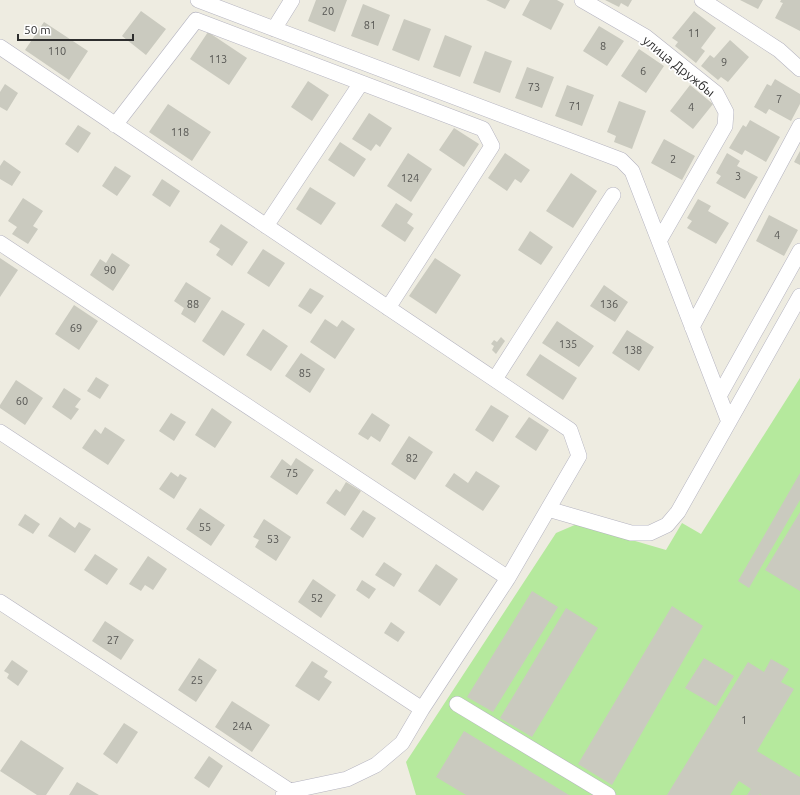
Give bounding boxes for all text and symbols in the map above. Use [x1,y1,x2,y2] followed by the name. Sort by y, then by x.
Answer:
[322,5,334,17] house number: 20
[18,16,133,42] scale bar
[364,19,376,31] house number: 81
[24,23,51,36] text: 50 m
[688,27,700,39] house number: 11
[640,33,718,99] street label: улица Дружбы
[600,40,606,52] house number: 8
[48,45,66,57] house number: 110
[209,53,227,65] house number: 113
[721,56,727,68] house number: 9
[640,65,646,77] house number: 6
[528,81,540,93] house number: 73
[776,93,782,105] house number: 7
[569,100,581,112] house number: 71
[688,101,694,113] house number: 4
[171,126,189,138] house number: 118
[670,153,676,165] house number: 2
[735,170,741,182] house number: 3
[401,172,419,184] house number: 124
[774,229,780,241] house number: 4
[104,264,116,276] house number: 90
[187,298,199,310] house number: 88
[600,298,618,310] house number: 136
[70,322,82,334] house number: 69
[559,338,577,350] house number: 135
[624,344,642,356] house number: 138
[299,367,311,379] house number: 85
[16,395,28,407] house number: 60
[406,452,418,464] house number: 82
[286,467,298,479] house number: 75
[199,521,211,533] house number: 55
[267,533,279,545] house number: 53
[311,592,323,604] house number: 52
[107,634,119,646] house number: 27
[191,674,203,686] house number: 25
[741,714,747,726] house number: 1
[232,720,253,732] house number: 24А

